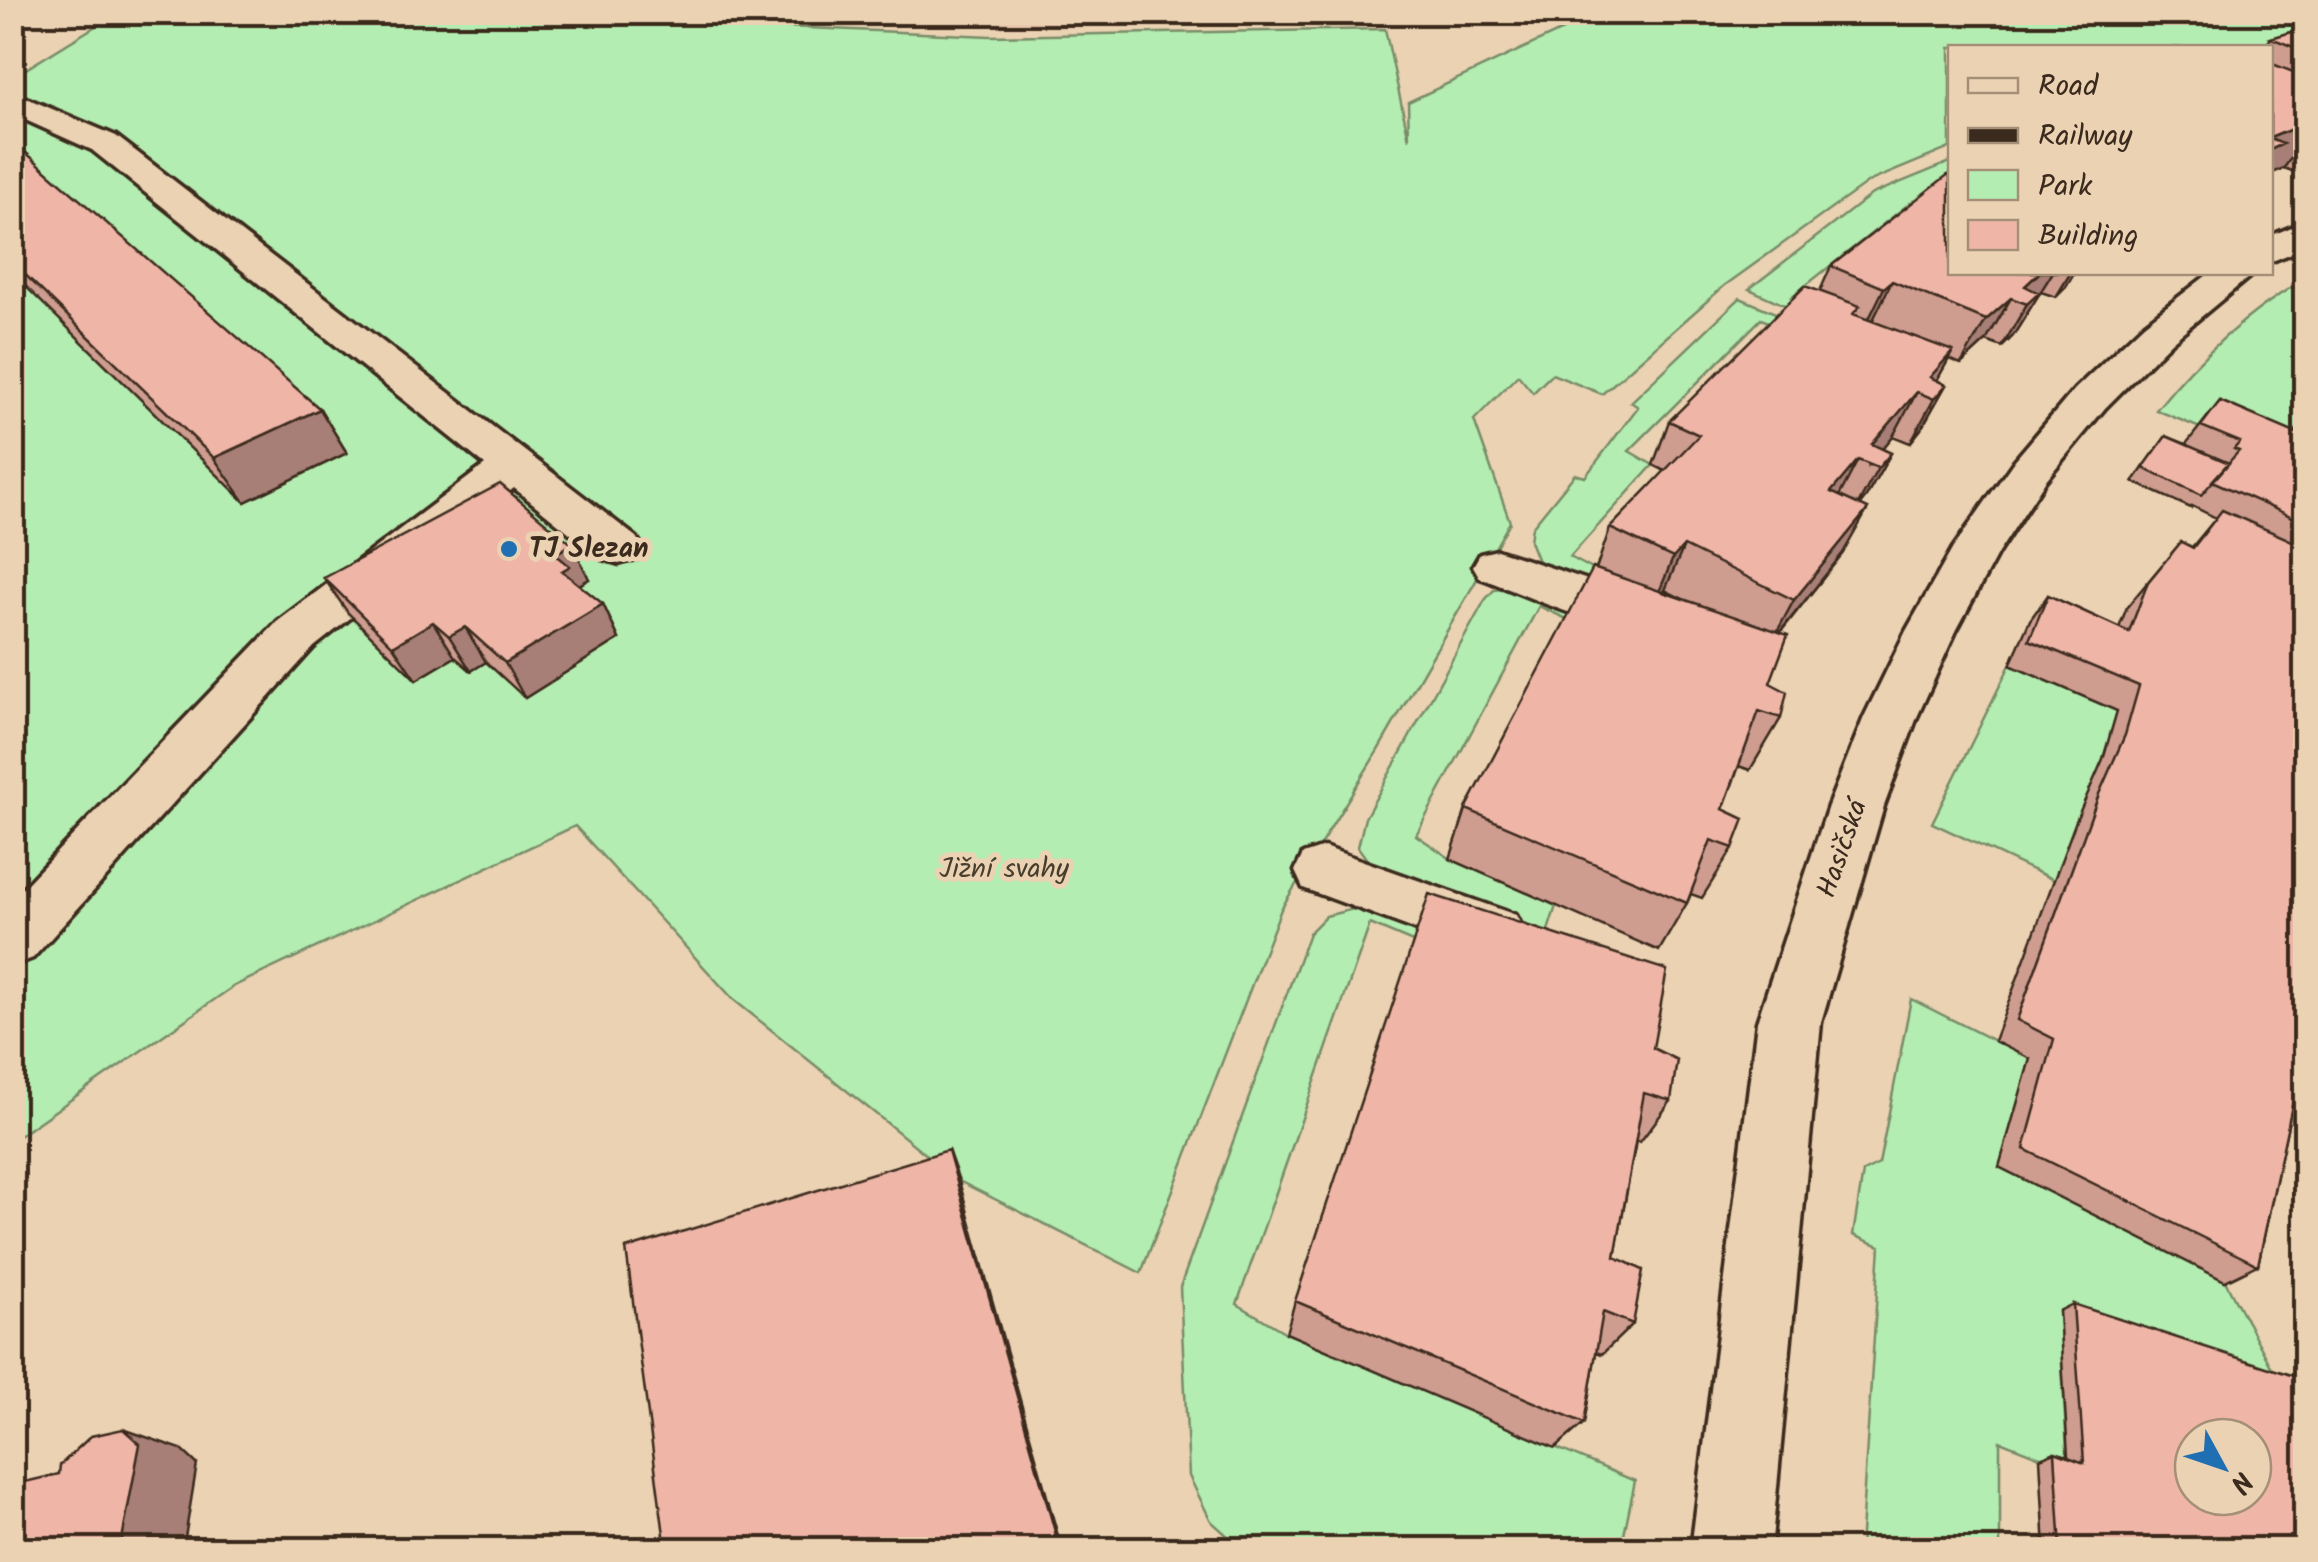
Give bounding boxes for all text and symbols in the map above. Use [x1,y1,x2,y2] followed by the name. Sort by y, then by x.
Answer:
[1948,45,2273,275] legend
[2038,63,2099,111] text: Road
[2038,113,2133,161] text: Railway
[2038,163,2093,211] text: Park
[2038,213,2138,261] text: Building
[529,527,648,572] place label: TJ Slezan
[498,538,520,560] marker: TJ Slezan
[1805,791,1882,904] street label: Hasičská
[939,847,1070,892] park label: Jižní svahy
[2173,1417,2273,1517] north arrow
[2217,1460,2263,1503] text: N

